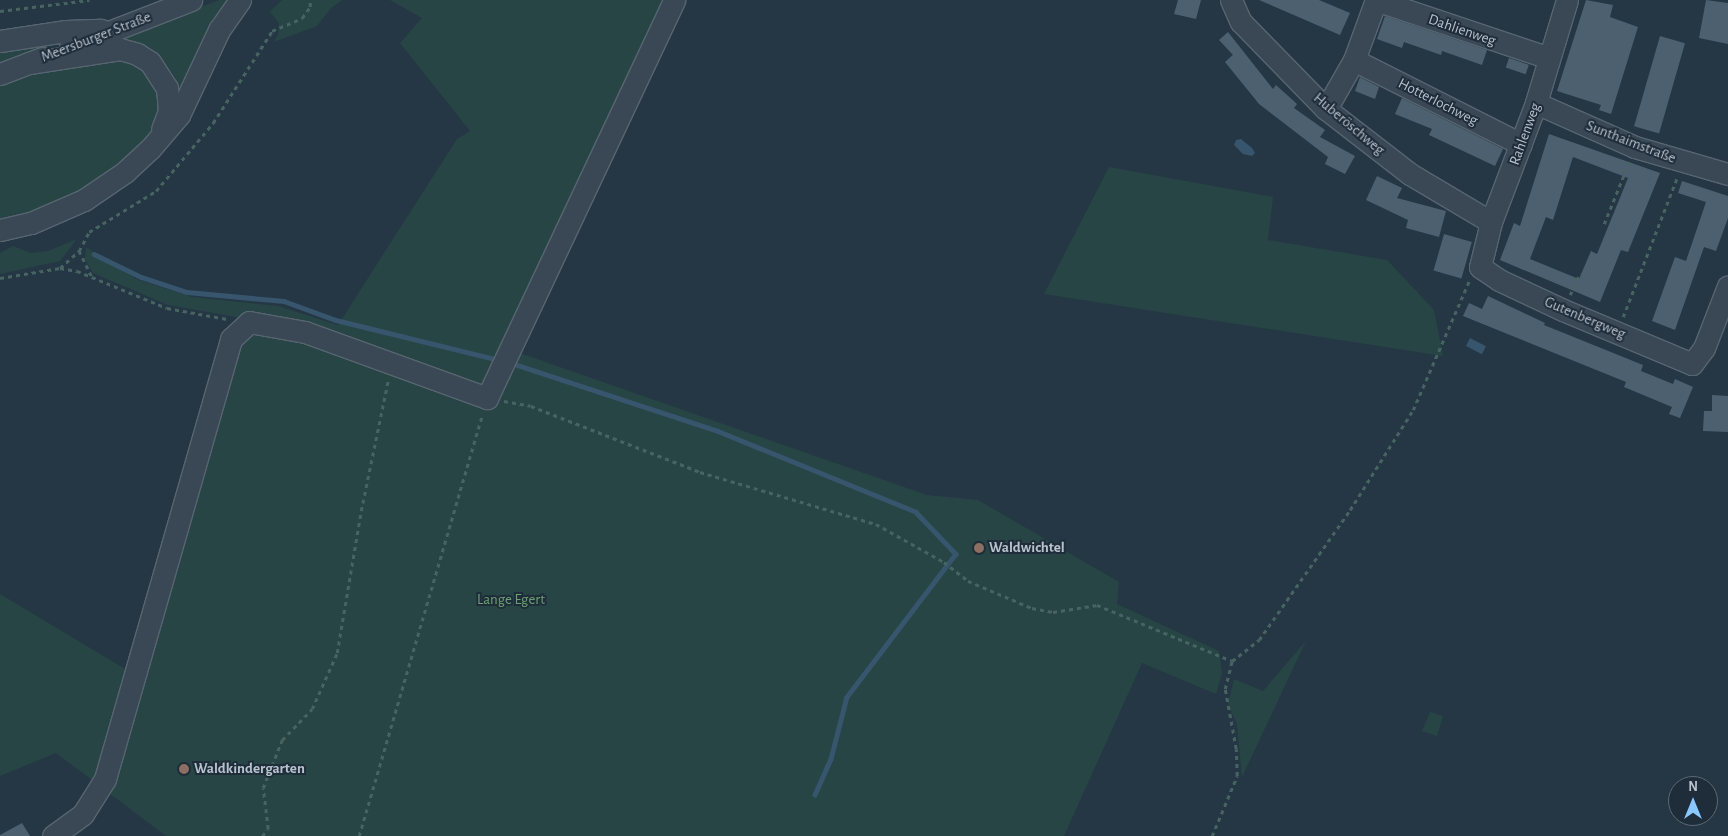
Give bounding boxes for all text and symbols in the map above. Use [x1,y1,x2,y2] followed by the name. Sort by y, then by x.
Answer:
[39,8,153,66] street label: Meersburger Straße
[1426,10,1498,50] street label: Dahlienweg
[1395,74,1481,130] street label: Hotterlochweg
[1310,89,1388,159] street label: Huberöschweg
[1505,100,1545,168] street label: Rahlenweg
[1584,117,1678,167] street label: Sunthaimstraße
[1542,293,1628,343] street label: Gutenbergweg
[989,539,1065,557] place label: Waldwichtel
[973,542,985,554] marker: Waldwichtel
[477,591,545,609] park label: Lange Egert
[194,760,305,778] place label: Waldkindergarten
[178,763,190,775] marker: Waldkindergarten
[1668,776,1718,826] north arrow
[1688,780,1698,794] text: N

